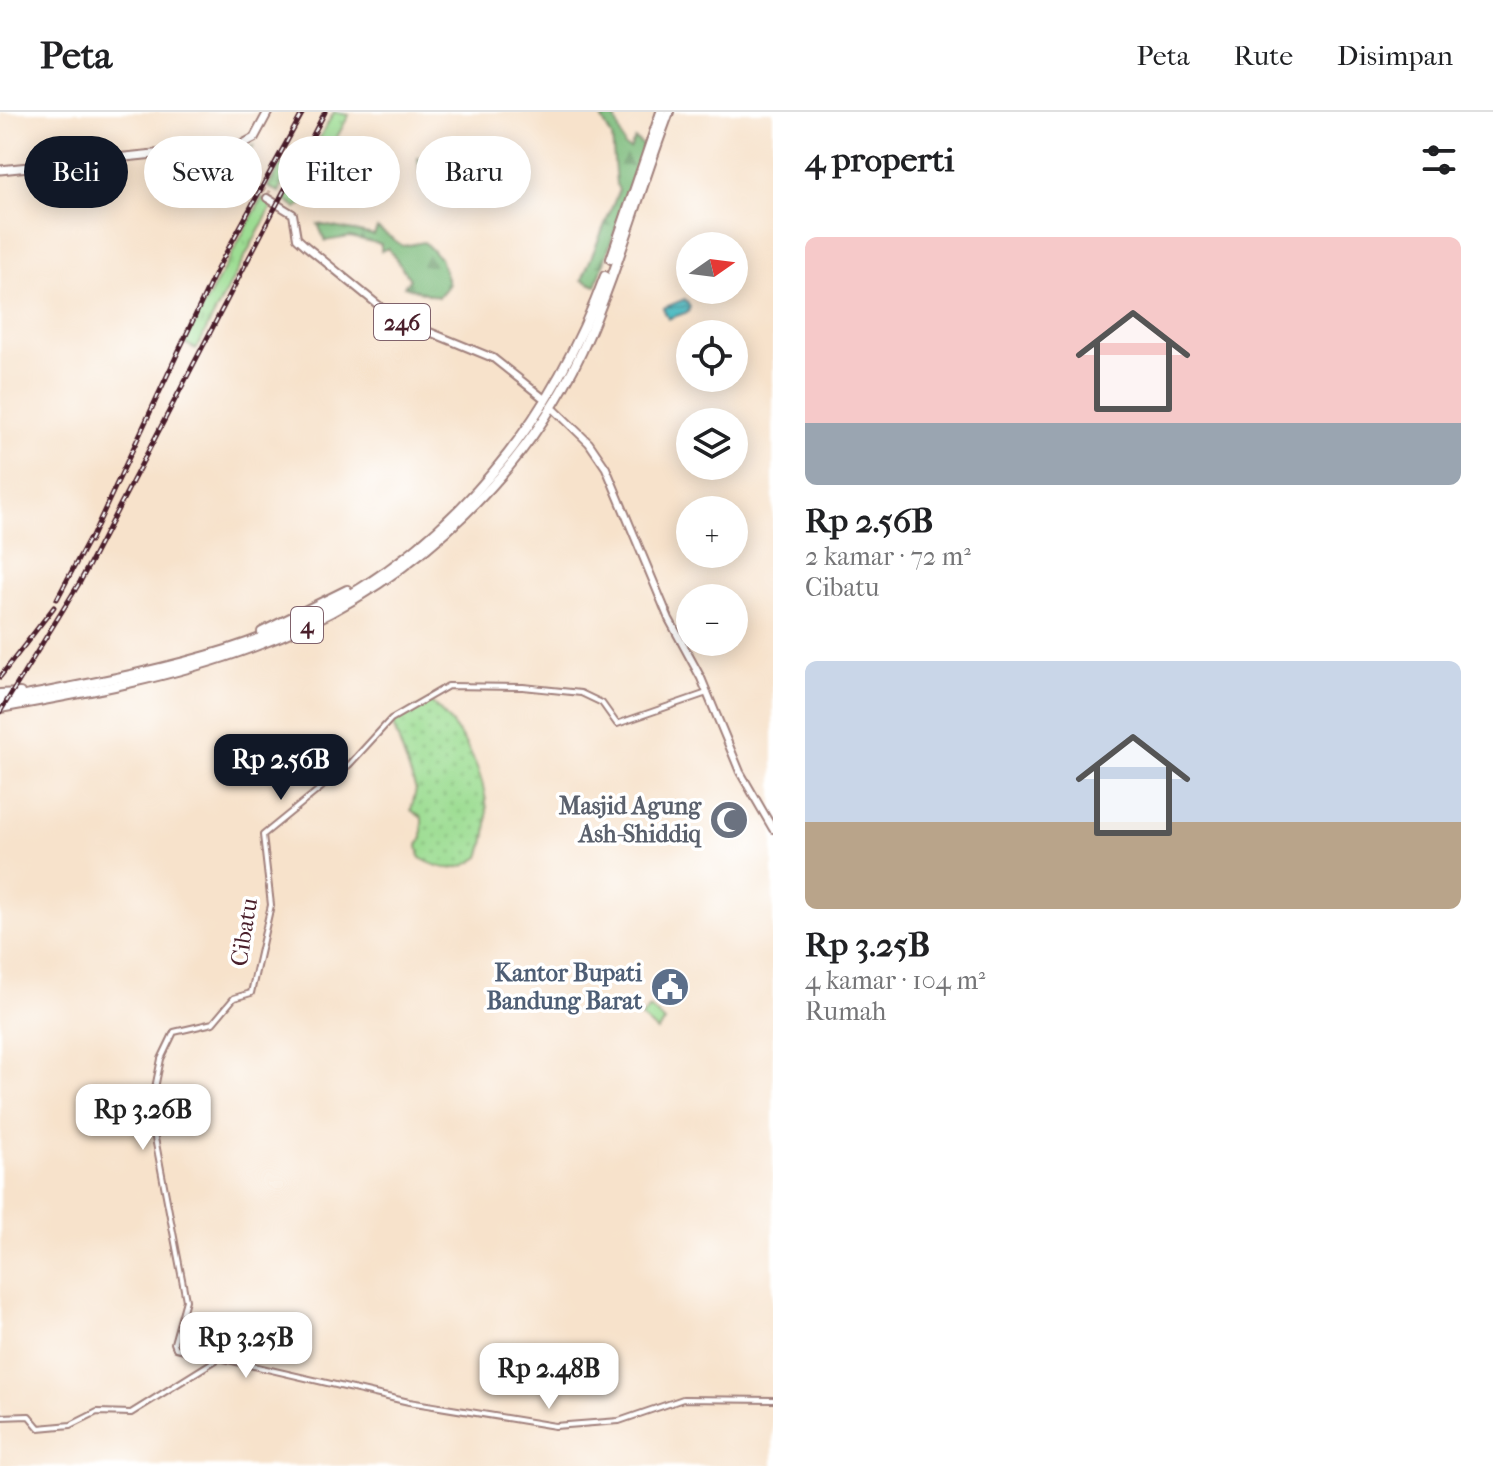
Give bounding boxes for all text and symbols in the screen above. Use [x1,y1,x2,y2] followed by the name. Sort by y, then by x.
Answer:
[40,33,112,78] text: Peta
[1137,39,1190,72] text: Peta
[1234,39,1293,72] text: Rute
[1337,39,1453,72] text: Disimpan
[24,136,128,208] chip: Beli
[144,136,262,208] chip: Sewa
[278,136,400,208] chip: Filter
[416,136,531,208] chip: Baru
[1417,138,1461,182] icon: filters
[805,140,954,180] text: 4 properti
[676,232,748,304] north arrow
[676,232,748,656] map controls
[1061,289,1205,433] icon: home
[374,304,430,340] road number: 246
[676,320,748,392] button: locate
[676,408,748,480] button: layers
[676,496,748,568] button: +
[805,501,933,541] text: Rp 2.56B
[805,541,971,572] text: 2 kamar · 72 m²
[805,572,879,603] text: Cibatu
[676,584,748,656] button: −
[291,607,323,643] road number: 4
[1061,713,1205,857] icon: home
[198,734,364,802] pin: Rp 2.56B
[232,744,330,775] text: Rp 2.56B
[559,792,703,848] place label: Masjid Agung Ash-Shiddiq
[708,799,750,841] mosque icon: Masjid Agung Ash-Shiddiq
[225,895,263,968] street label: Cibatu
[805,925,930,965] text: Rp 3.25B
[486,959,643,1015] place label: Kantor Bupati Bandung Barat
[805,965,985,996] text: 4 kamar · 104 m²
[649,966,691,1008] public building icon: Kantor Bupati Bandung Barat
[805,996,886,1027] text: Rumah
[60,1084,226,1152] pin: Rp 3.26B
[94,1094,192,1125] text: Rp 3.26B
[163,1312,329,1380] pin: Rp 3.25B
[198,1322,294,1353] text: Rp 3.25B
[466,1343,632,1411] pin: Rp 2.48B
[498,1353,600,1384] text: Rp 2.48B

